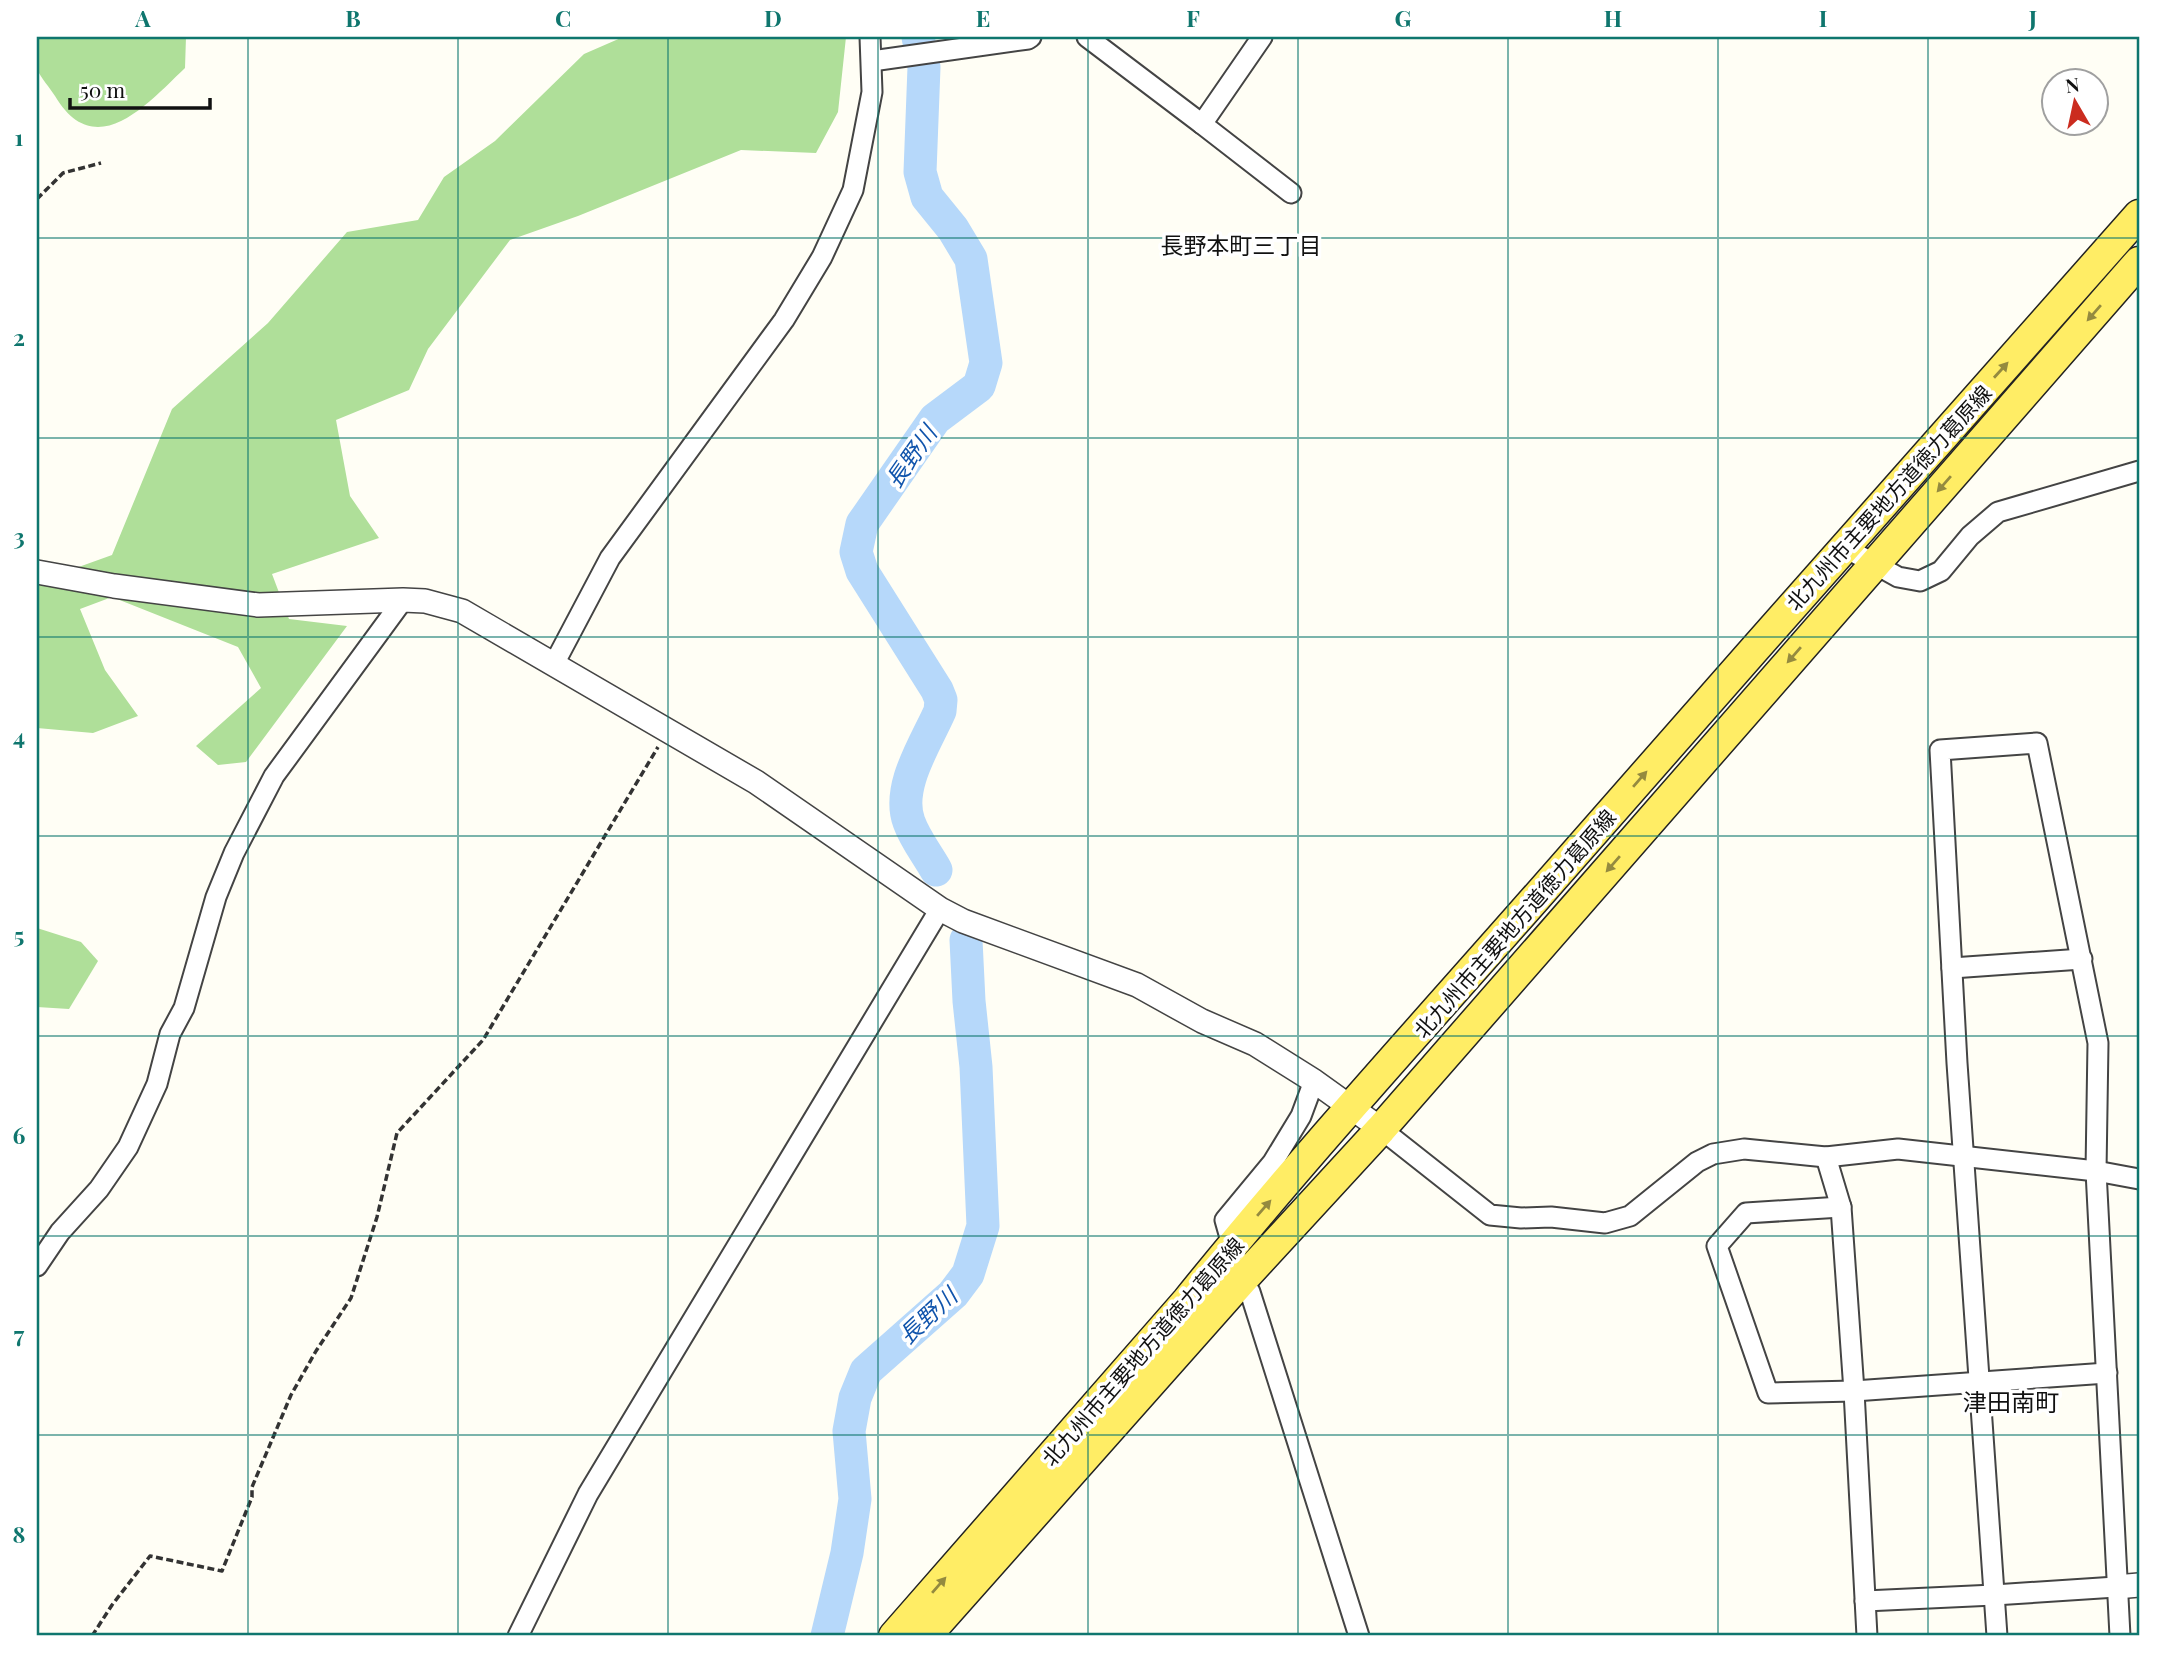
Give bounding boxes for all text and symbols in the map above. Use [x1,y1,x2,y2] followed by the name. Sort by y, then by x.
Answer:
[134,2,151,33] text: A
[345,2,361,33] text: B
[555,2,571,33] text: C
[764,2,782,33] text: D
[976,2,990,33] text: E
[1186,2,1200,33] text: F
[1395,2,1412,33] text: G
[1604,2,1622,33] text: H
[1819,2,1827,33] text: I
[2028,2,2037,33] text: J
[70,66,210,110] scale bar
[2039,66,2110,136] north arrow
[2063,70,2081,98] text: N
[80,75,126,103] text: 50 m
[15,121,24,152] text: 1
[1161,229,1322,260] district label: 長野本町三丁目
[2086,304,2102,322] one-way arrow
[13,321,25,352] text: 2
[1993,361,2009,379] one-way arrow
[1779,378,1997,616] street label: 北九州市主要地方道徳力葛原線
[878,416,944,493] water label: 長野川
[1936,475,1952,493] one-way arrow
[13,520,25,551] text: 3
[1787,647,1802,664] one-way arrow
[13,720,25,751] text: 4
[1631,771,1647,788] one-way arrow
[1407,803,1621,1043] street label: 北九州市主要地方道徳力葛原線
[1606,855,1621,872] one-way arrow
[14,919,24,950] text: 5
[13,1119,26,1150] text: 6
[1256,1200,1271,1217] one-way arrow
[1035,1231,1249,1471] street label: 北九州市主要地方道徳力葛原線
[891,1278,965,1350] water label: 長野川
[14,1318,25,1349] text: 7
[1963,1385,2059,1417] district label: 津田南町
[13,1518,25,1549] text: 8
[931,1576,947,1594] one-way arrow

